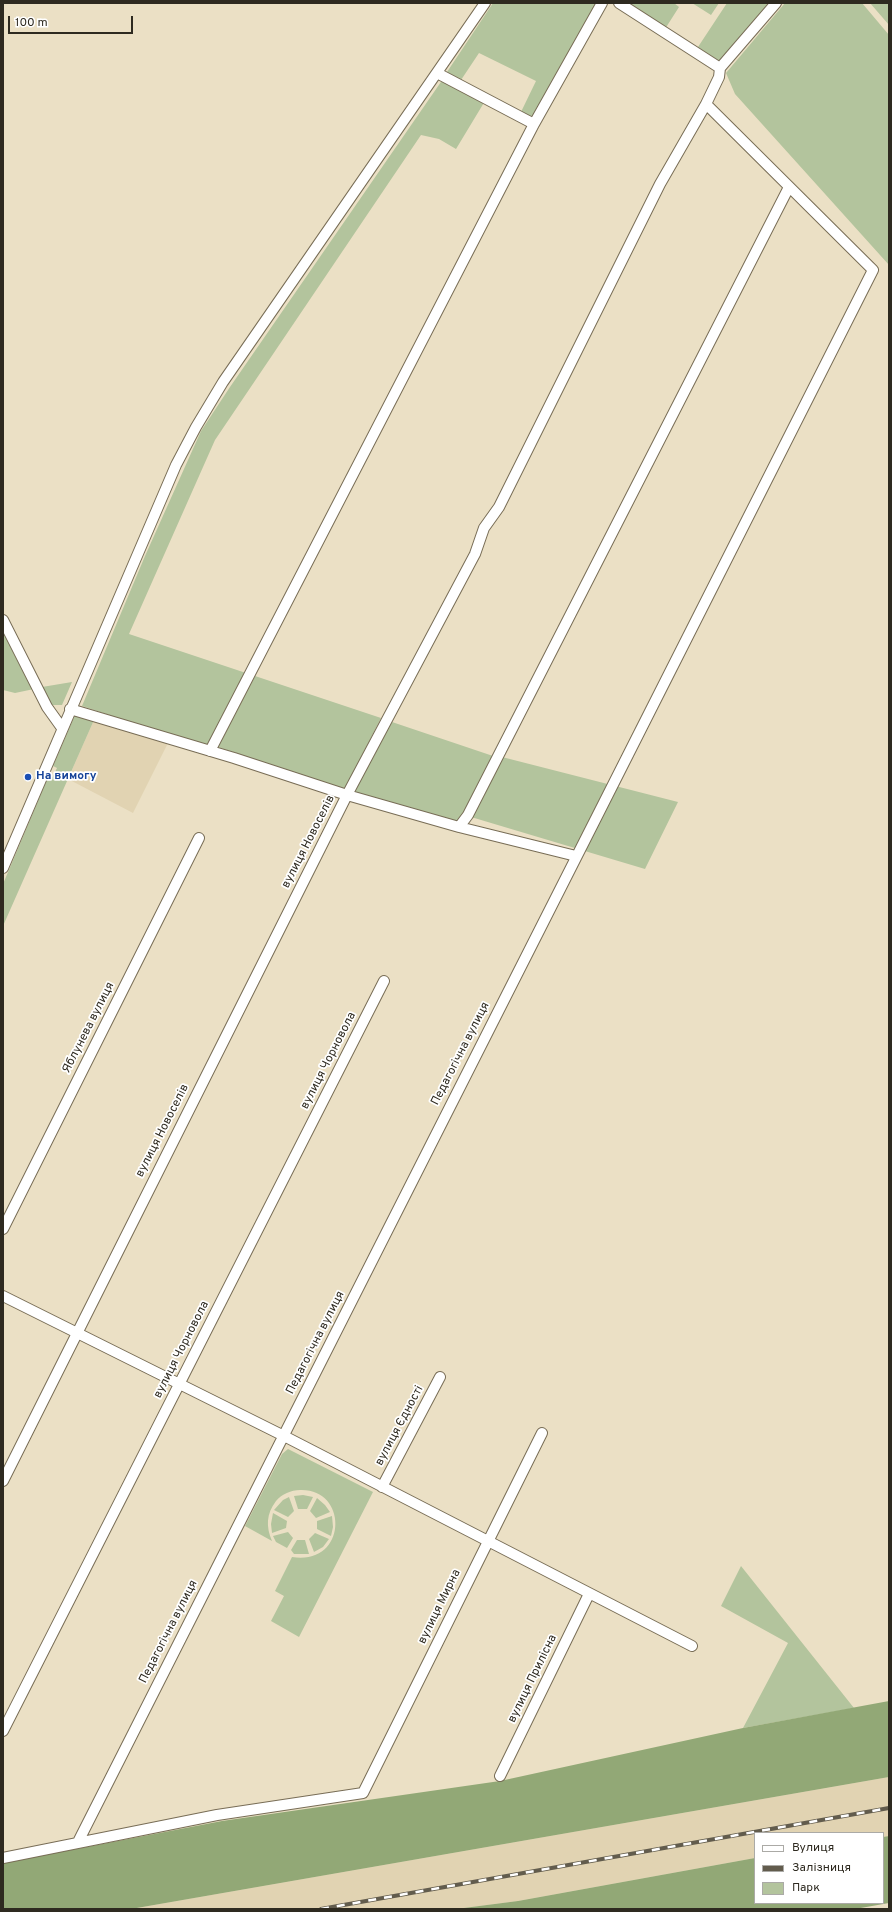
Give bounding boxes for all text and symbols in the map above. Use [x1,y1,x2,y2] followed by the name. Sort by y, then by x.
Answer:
[10,8,135,34] scale bar
[15,15,48,31] text: 100 m
[36,770,97,784] place label: На вимогу
[23,772,33,782] marker: На вимогу
[279,793,339,891] street label: вулиця Новоселів
[60,980,118,1076] street label: Яблунева вулиця
[429,1000,493,1108] street label: Педагогічна вулиця
[298,1010,360,1112] street label: вулиця Чорновола
[133,1082,193,1180] street label: вулиця Новоселів
[284,1289,348,1397] street label: Педагогічна вулиця
[151,1299,213,1401] street label: вулиця Чорновола
[373,1384,427,1468] street label: вулиця Єдності
[416,1567,464,1647] street label: вулиця Мирна
[137,1578,201,1686] street label: Педагогічна вулиця
[505,1633,561,1725] street label: вулиця Прилісна
[754,1832,884,1904] legend
[792,1840,834,1856] text: Вулиця
[792,1860,851,1876] text: Залізниця
[792,1880,820,1896] text: Парк

